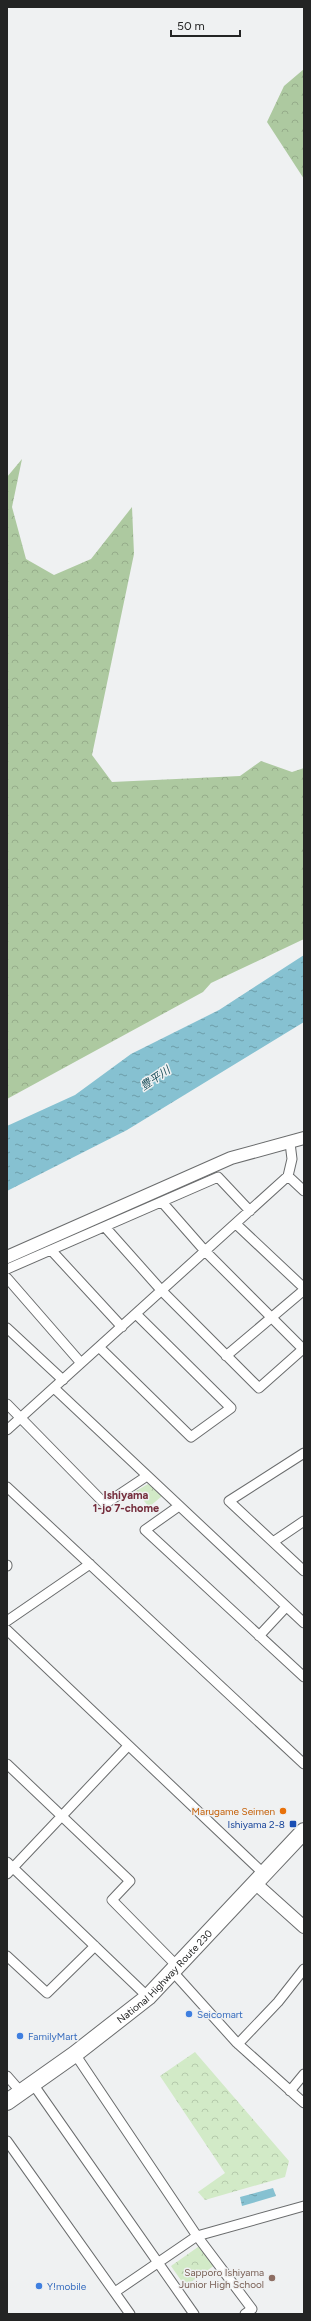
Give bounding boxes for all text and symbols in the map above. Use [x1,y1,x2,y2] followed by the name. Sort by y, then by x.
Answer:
[171,12,240,38] scale bar
[177,19,205,33] text: 50 m
[138,1063,173,1093] water label: 豊平川
[93,1489,159,1515] district label: Ishiyama 1-jo 7-chome
[192,1805,275,1818] place label: Marugame Seimen
[278,1806,288,1816] marker: Marugame Seimen
[228,1818,285,1831] place label: Ishiyama 2-8
[288,1819,298,1829] marker: Ishiyama 2-8
[114,1927,215,2026] street label: National Highway Route 230
[197,2008,243,2021] place label: Seicomart
[184,2009,194,2019] marker: Seicomart
[28,2030,78,2043] place label: FamilyMart
[15,2031,25,2041] marker: FamilyMart
[179,2266,264,2291] place label: Sapporo Ishiyama Junior High School
[267,2273,277,2283] marker: Sapporo Ishiyama Junior High School
[47,2280,87,2293] place label: Y!mobile
[34,2281,44,2291] marker: Y!mobile

